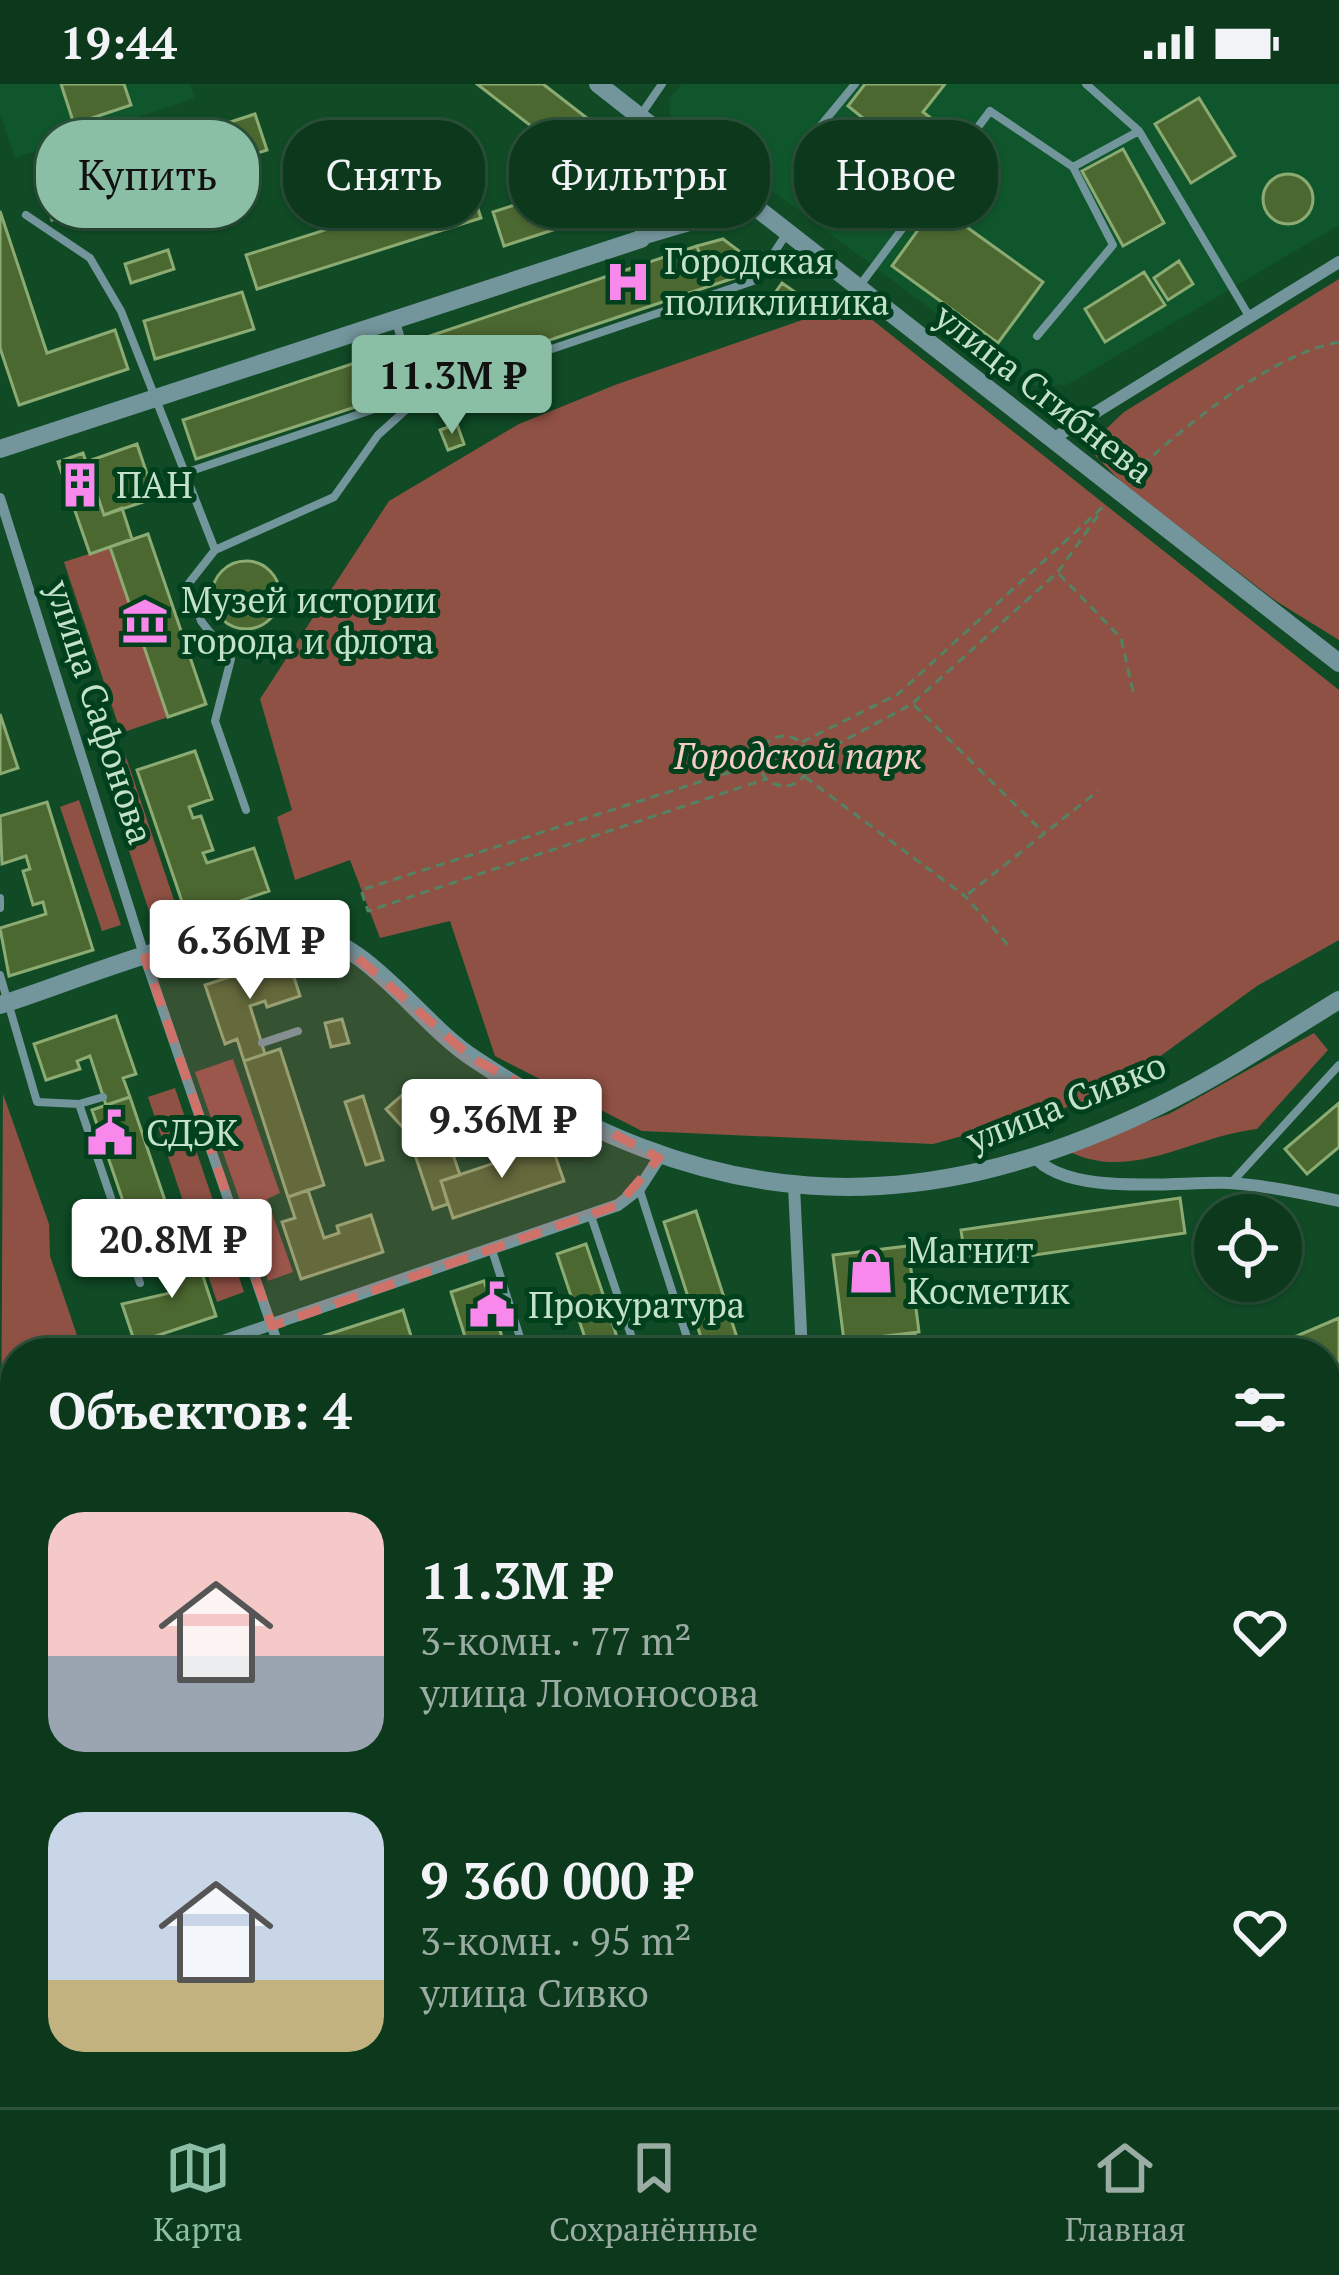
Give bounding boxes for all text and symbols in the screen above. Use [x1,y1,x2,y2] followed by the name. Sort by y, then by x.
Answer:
[60,12,177,72] text: 19:44
[36,120,259,228] chip: Купить
[283,120,485,228] chip: Снять
[509,120,770,228] chip: Фильтры
[794,120,998,228] chip: Новое
[664,237,889,325] place label: Городская поликлиника
[603,257,653,307] hospital icon: Городская поликлиника
[924,292,1163,493] street label: улица Сгибнева
[341,335,563,437] pin: 11.3M ₽
[379,348,525,400] text: 11.3M ₽
[55,460,105,510] building icon: ПАН
[116,461,193,508] place label: ПАН
[35,573,165,850] street label: улица Сафонова
[181,576,437,664] place label: Музей истории города и флота
[120,596,170,646] museum icon: Музей истории города и флота
[673,732,922,779] park label: Городской парк
[139,900,361,1002] pin: 6.36M ₽
[177,913,323,965] text: 6.36M ₽
[958,1040,1172,1163] street label: улица Сивко
[391,1079,613,1181] pin: 9.36M ₽
[429,1092,575,1144] text: 9.36M ₽
[85,1108,135,1158] public building icon: СДЭК
[146,1109,239,1156] place label: СДЭК
[1194,1194,1302,1302] map controls
[1194,1194,1302,1302] button: locate
[61,1199,283,1301] pin: 20.8M ₽
[99,1212,245,1264] text: 20.8M ₽
[907,1226,1070,1314] place label: Магнит Косметик
[846,1246,896,1296] shop icon: Магнит Косметик
[467,1280,517,1330] public building icon: Прокуратура
[528,1281,745,1328] place label: Прокуратура
[48,1376,352,1444] text: Объектов: 4
[1227,1377,1293,1443] icon: filters
[420,1546,612,1614] text: 11.3M ₽
[144,1560,288,1704] icon: home
[1227,1599,1293,1665] icon: heart
[420,1614,691,1666] text: 3-комн. · 77 m²
[420,1666,759,1718] text: улица Ломоносова
[420,1846,692,1914] text: 9 360 000 ₽
[144,1860,288,2004] icon: home
[1227,1899,1293,1965] icon: heart
[420,1914,691,1966] text: 3-комн. · 95 m²
[420,1966,649,2018] text: улица Сивко
[153,2135,242,2250] tab: Карта
[549,2135,758,2250] tab: Сохранённые
[1065,2135,1186,2250] tab: Главная

